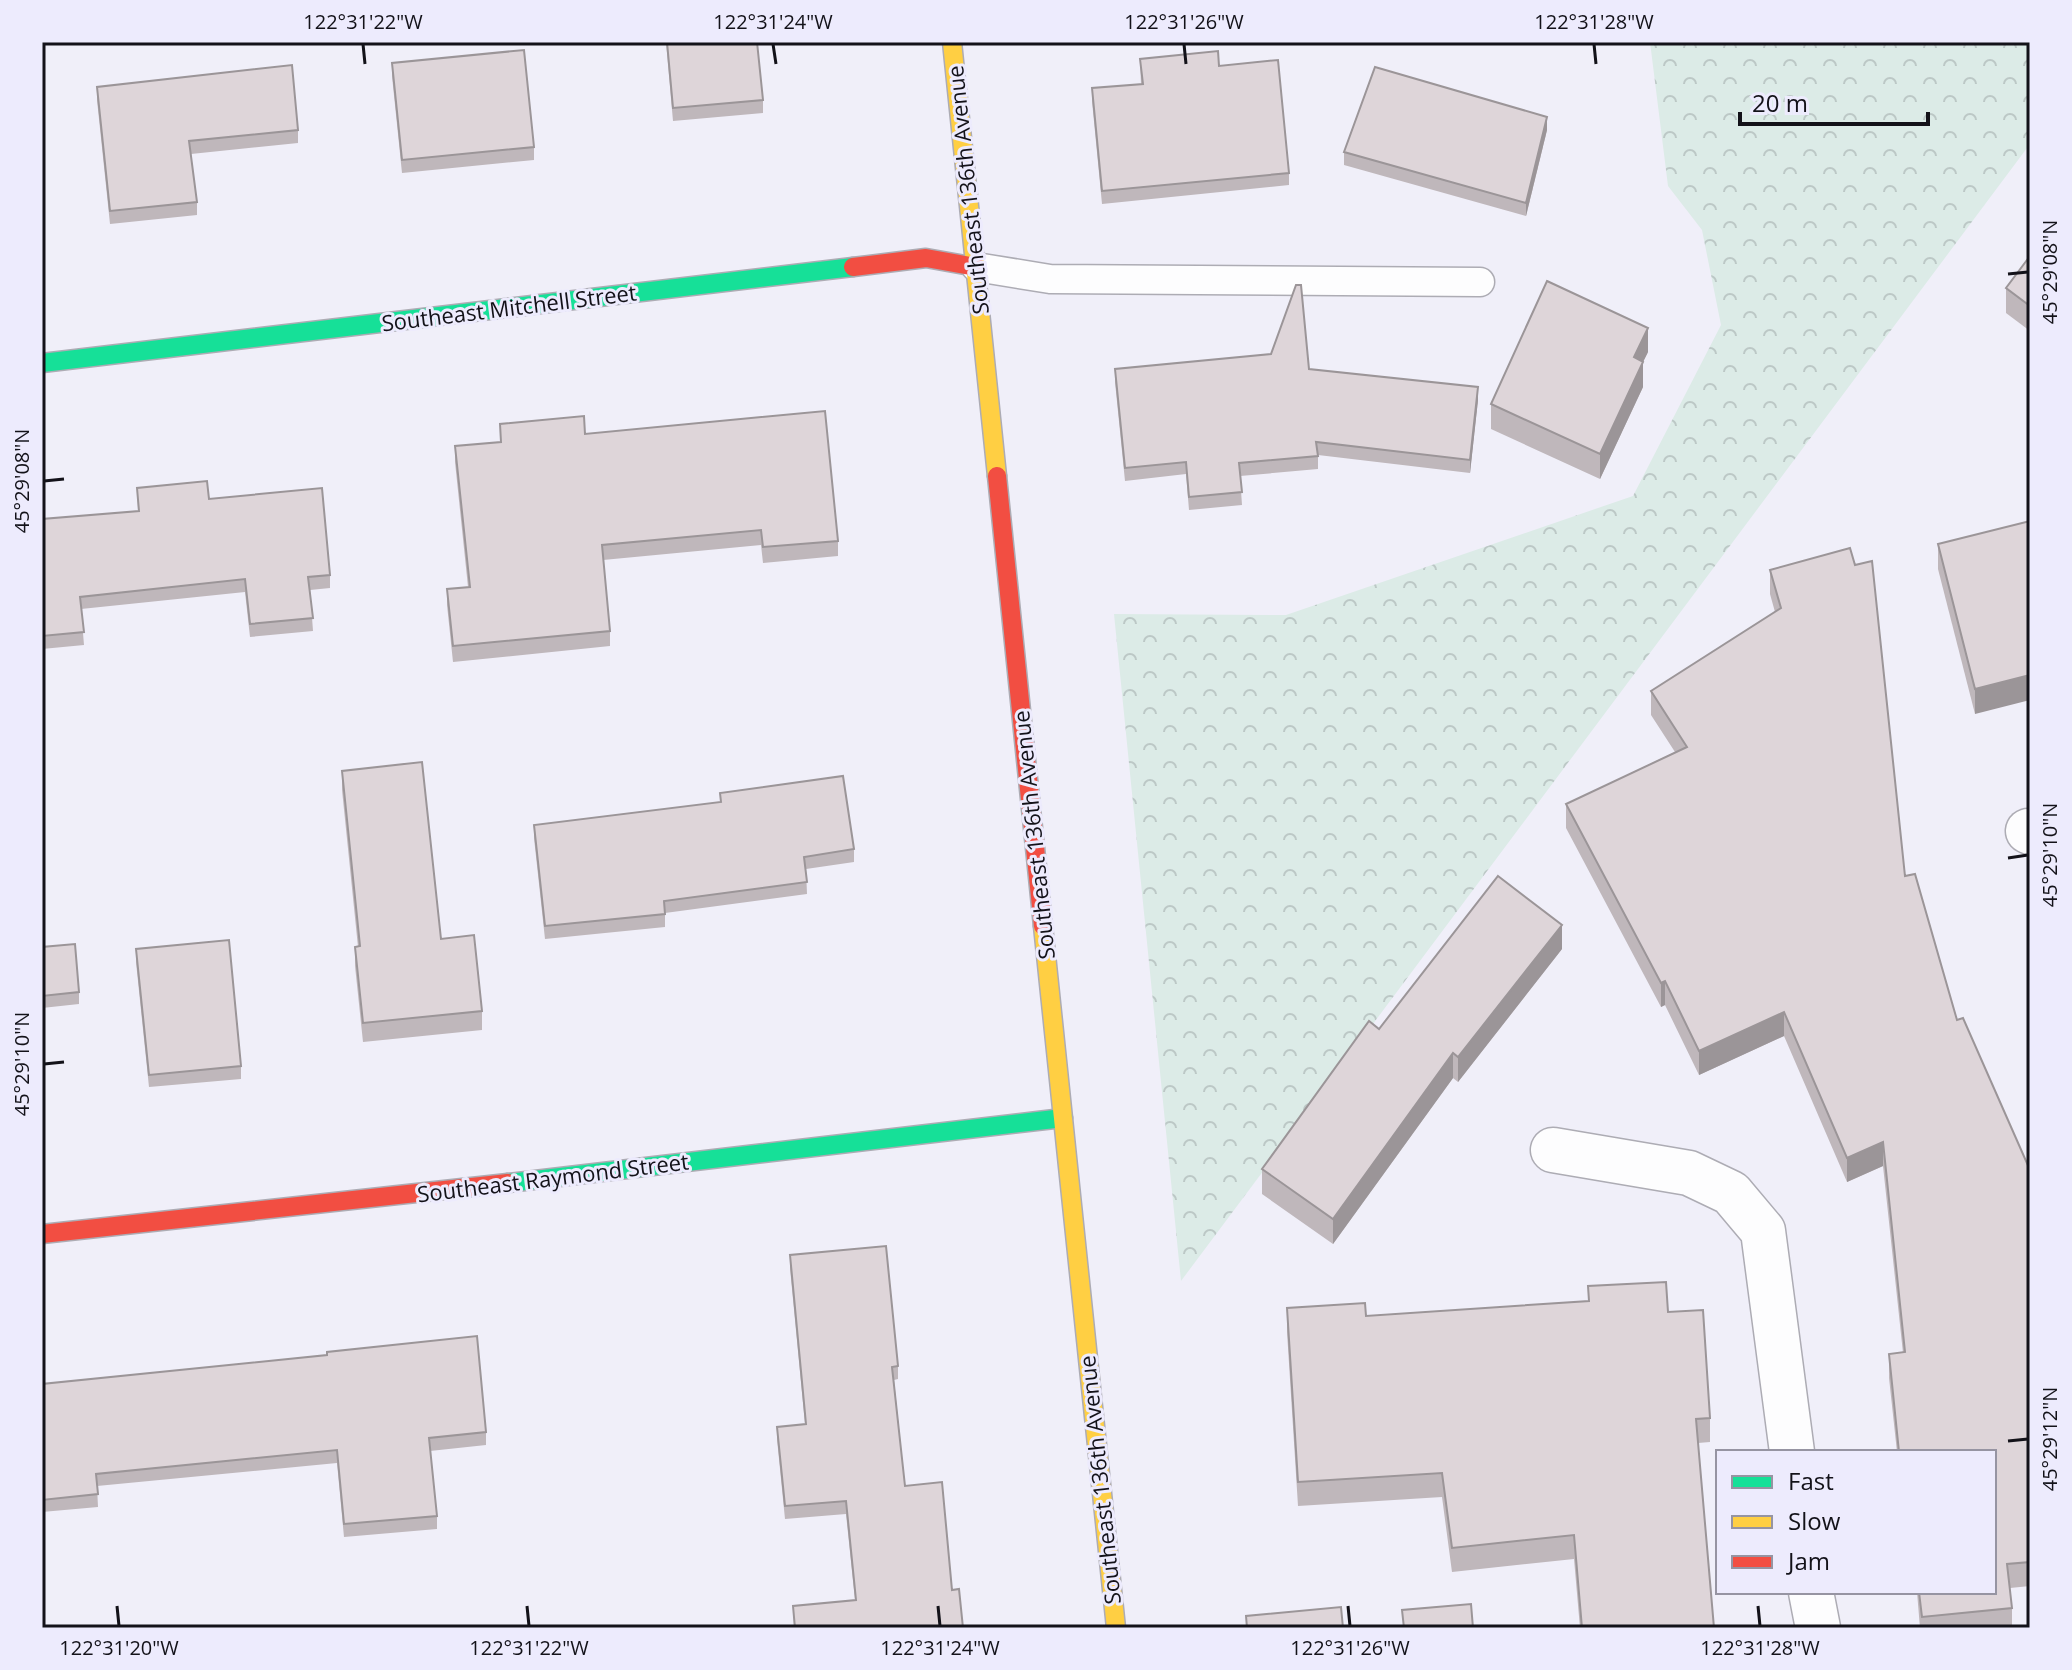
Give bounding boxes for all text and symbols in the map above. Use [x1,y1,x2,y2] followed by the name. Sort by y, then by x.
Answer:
[303,8,423,35] text: 122°31'22"W
[713,8,833,35] text: 122°31'24"W
[1124,8,1244,35] text: 122°31'26"W
[1534,8,1654,35] text: 122°31'28"W
[939,64,995,316] street label: Southeast 136th Avenue
[1740,76,1928,126] scale bar
[1752,86,1808,119] text: 20 m
[2036,220,2063,324] text: 45°29'08"N
[380,276,638,338] street label: Southeast Mitchell Street
[8,429,35,533] text: 45°29'08"N
[1005,709,1061,961] street label: Southeast 136th Avenue
[2036,803,2063,907] text: 45°29'10"N
[8,1012,35,1116] text: 45°29'10"N
[415,1145,690,1209] street label: Southeast Raymond Street
[1071,1354,1127,1606] street label: Southeast 136th Avenue
[2036,1387,2063,1491] text: 45°29'12"N
[1716,1450,1996,1594] legend
[1788,1464,1834,1497] text: Fast
[1788,1504,1841,1537] text: Slow
[1786,1544,1830,1577] text: Jam
[59,1634,179,1661] text: 122°31'20"W
[469,1634,589,1661] text: 122°31'22"W
[880,1634,1000,1661] text: 122°31'24"W
[1290,1634,1410,1661] text: 122°31'26"W
[1700,1634,1820,1661] text: 122°31'28"W

